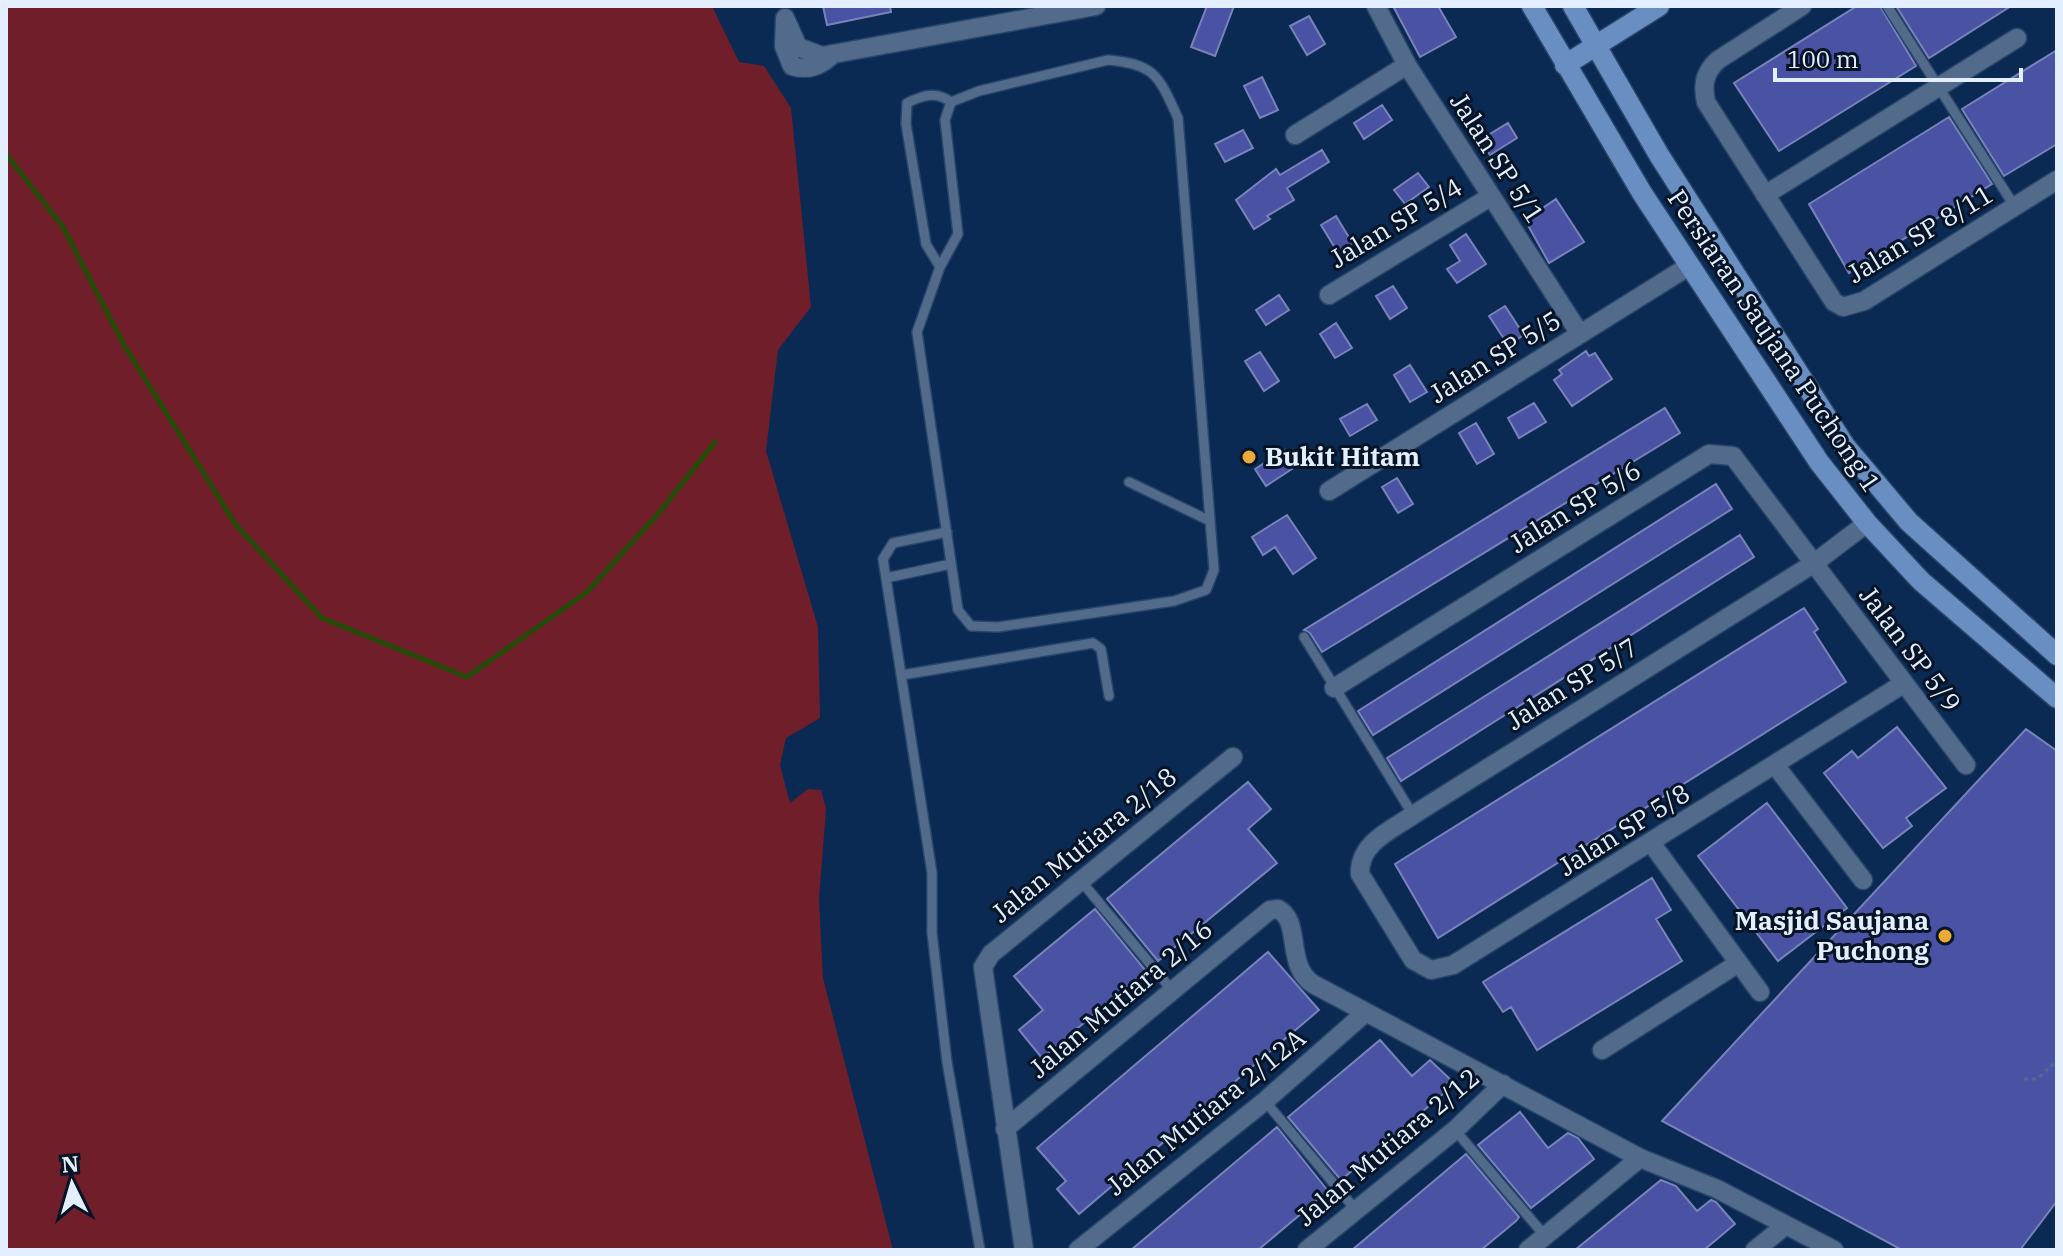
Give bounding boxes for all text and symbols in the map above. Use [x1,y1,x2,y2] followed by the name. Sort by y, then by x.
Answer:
[1775,32,2021,82] scale bar
[1787,43,1859,75] text: 100 m
[1443,86,1553,229] street label: Jalan SP 5/1
[1323,169,1468,275] street label: Jalan SP 5/4
[1840,176,1999,290] street label: Jalan SP 8/11
[1661,183,1889,498] street label: Persiaran Saujana Puchong 1
[1422,302,1567,410] street label: Jalan SP 5/5
[1265,439,1420,473] place label: Bukit Hitam
[1240,448,1258,466] marker: Bukit Hitam
[1502,452,1647,560] street label: Jalan SP 5/6
[1852,579,1969,718] street label: Jalan SP 5/9
[1499,629,1644,737] street label: Jalan SP 5/7
[984,759,1183,929] street label: Jalan Mutiara 2/18
[1551,775,1696,883] street label: Jalan SP 5/8
[1735,903,1929,967] place label: Masjid Saujana Puchong
[1022,912,1219,1085] street label: Jalan Mutiara 2/16
[1936,927,1954,945] marker: Masjid Saujana Puchong
[1099,1020,1312,1202] street label: Jalan Mutiara 2/12A
[1289,1060,1486,1233] street label: Jalan Mutiara 2/12
[32,1144,112,1224] north arrow
[60,1148,80,1179] text: N

